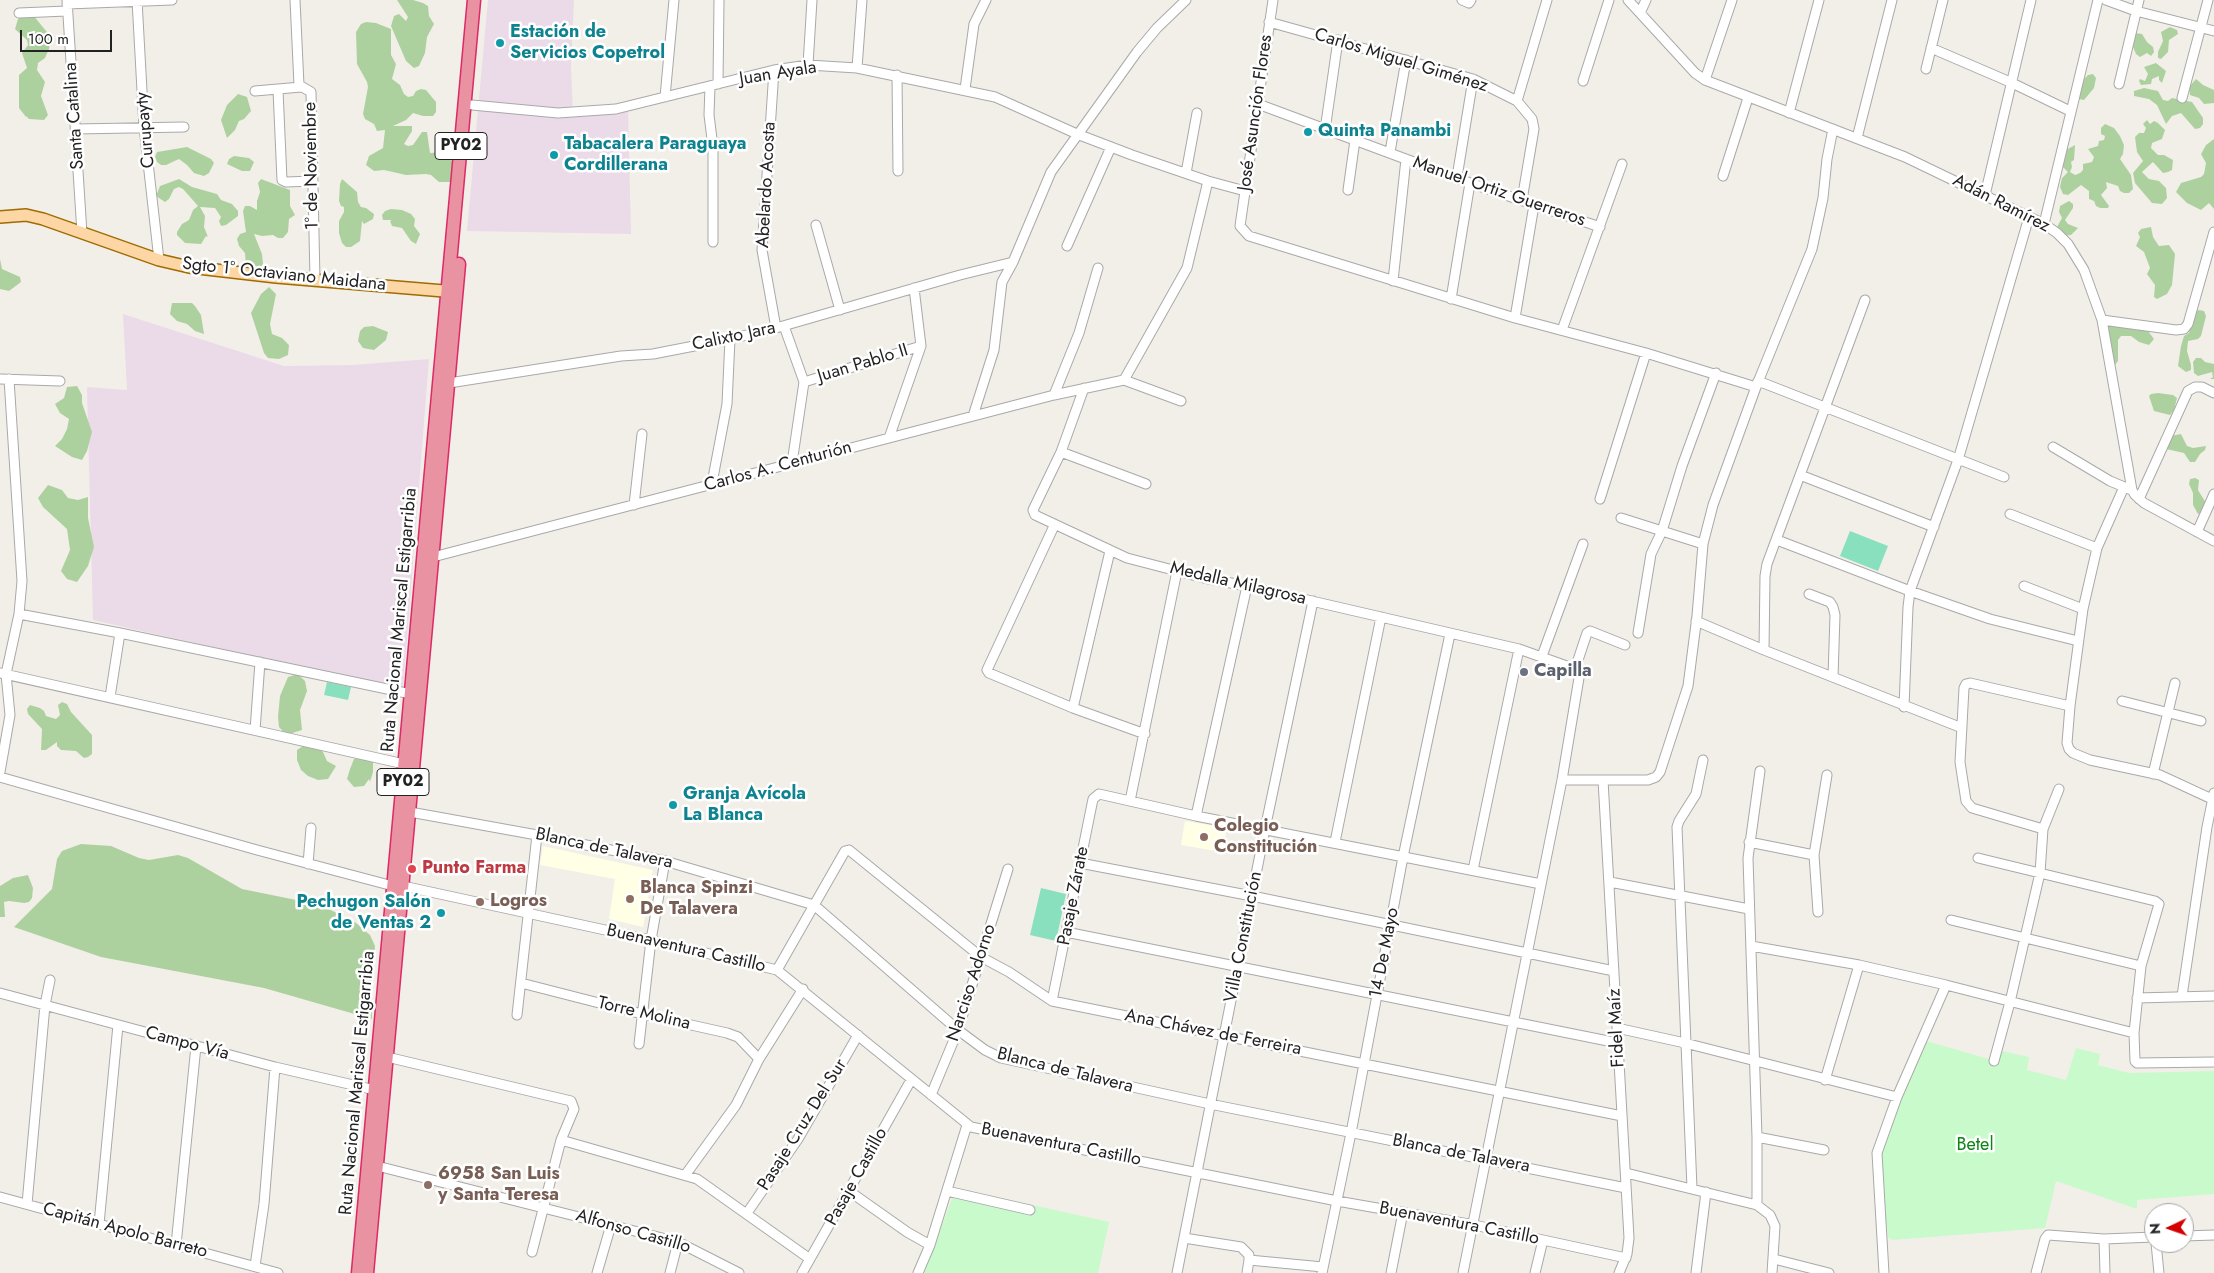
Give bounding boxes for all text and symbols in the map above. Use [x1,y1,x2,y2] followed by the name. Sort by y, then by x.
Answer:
[22,20,115,52] scale bar
[510,22,665,64] place label: Estación de Servicios Copetrol
[1312,24,1490,98] street label: Carlos Miguel Giménez
[28,28,69,50] text: 100 m
[1234,34,1278,192] street label: José Asunción Flores
[494,37,506,49] marker: Estación de Servicios Copetrol
[738,57,818,91] street label: Juan Ayala
[60,62,90,170] street label: Santa Catalina
[132,91,160,169] street label: Curupayty
[300,102,324,230] street label: 1º de Noviembre
[753,121,781,249] street label: Abelardo Acosta
[1318,121,1451,143] place label: Quinta Panambi
[1302,126,1314,138] marker: Quinta Panambi
[435,132,487,160] road number: PY02
[564,134,747,176] place label: Tabacalera Paraguaya Cordillerana
[548,149,560,161] marker: Tabacalera Paraguaya Cordillerana
[1410,152,1588,232] street label: Manuel Ortiz Guerreros
[1949,170,2053,238] street label: Adán Ramírez
[181,254,387,296] street label: Sgto 1° Octaviano Maidana
[690,318,778,356] street label: Calixto Jara
[815,340,911,388] street label: Juan Pablo II
[702,437,854,497] street label: Carlos A. Centurión
[378,487,422,753] street label: Ruta Nacional Mariscal Estigarribia
[1168,558,1308,610] street label: Medalla Milagrosa
[1534,661,1592,683] place label: Capilla
[1518,666,1530,678] marker: Capilla
[377,769,429,796] road number: PY02
[683,784,806,826] place label: Granja Avícola La Blanca
[667,799,679,811] marker: Granja Avícola La Blanca
[1214,816,1317,859] place label: Colegio Constitución
[533,824,675,874] street label: Blanca de Talavera
[1198,831,1210,843] marker: Colegio Constitución
[1054,845,1094,947] street label: Pasaje Zárate
[422,858,526,880] place label: Punto Farma
[406,863,418,875] marker: Punto Farma
[1221,870,1267,1004] street label: Villa Constitución
[640,878,753,921] place label: Blanca Spinzi De Talavera
[490,891,547,913] place label: Logros
[296,892,431,934] place label: Pechugon Salón de Ventas 2
[624,893,636,905] marker: Blanca Spinzi De Talavera
[474,896,486,908] marker: Logros
[1366,906,1404,1000] street label: 14 De Mayo
[435,907,447,919] marker: Pechugon Salón de Ventas 2
[604,920,768,978] street label: Buenaventura Castillo
[943,922,1001,1044] street label: Narciso Adorno
[336,950,380,1216] street label: Ruta Nacional Mariscal Estigarribia
[1604,988,1630,1068] street label: Fidel Maíz
[596,993,692,1035] street label: Torre Molina
[1123,1005,1303,1061] street label: Ana Chávez de Ferreira
[143,1022,231,1066] street label: Campo Vía
[995,1044,1135,1098] street label: Blanca de Talavera
[754,1055,852,1195] street label: Pasaje Cruz Del Sur
[979,1119,1143,1171] street label: Buenaventura Castillo
[821,1124,893,1230] street label: Pasaje Castillo
[1390,1130,1532,1178] street label: Blanca de Talavera
[1956,1135,1994,1157] park label: Betel
[438,1164,560,1206] place label: 6958 San Luis y Santa Teresa
[422,1179,434,1191] marker: 6958 San Luis y Santa Teresa
[1377,1198,1541,1250] street label: Buenaventura Castillo
[40,1199,210,1263] street label: Capitán Apolo Barreto
[2144,1203,2194,1253] north arrow
[573,1205,693,1259] street label: Alfonso Castillo
[2145,1223,2165,1235] text: N

